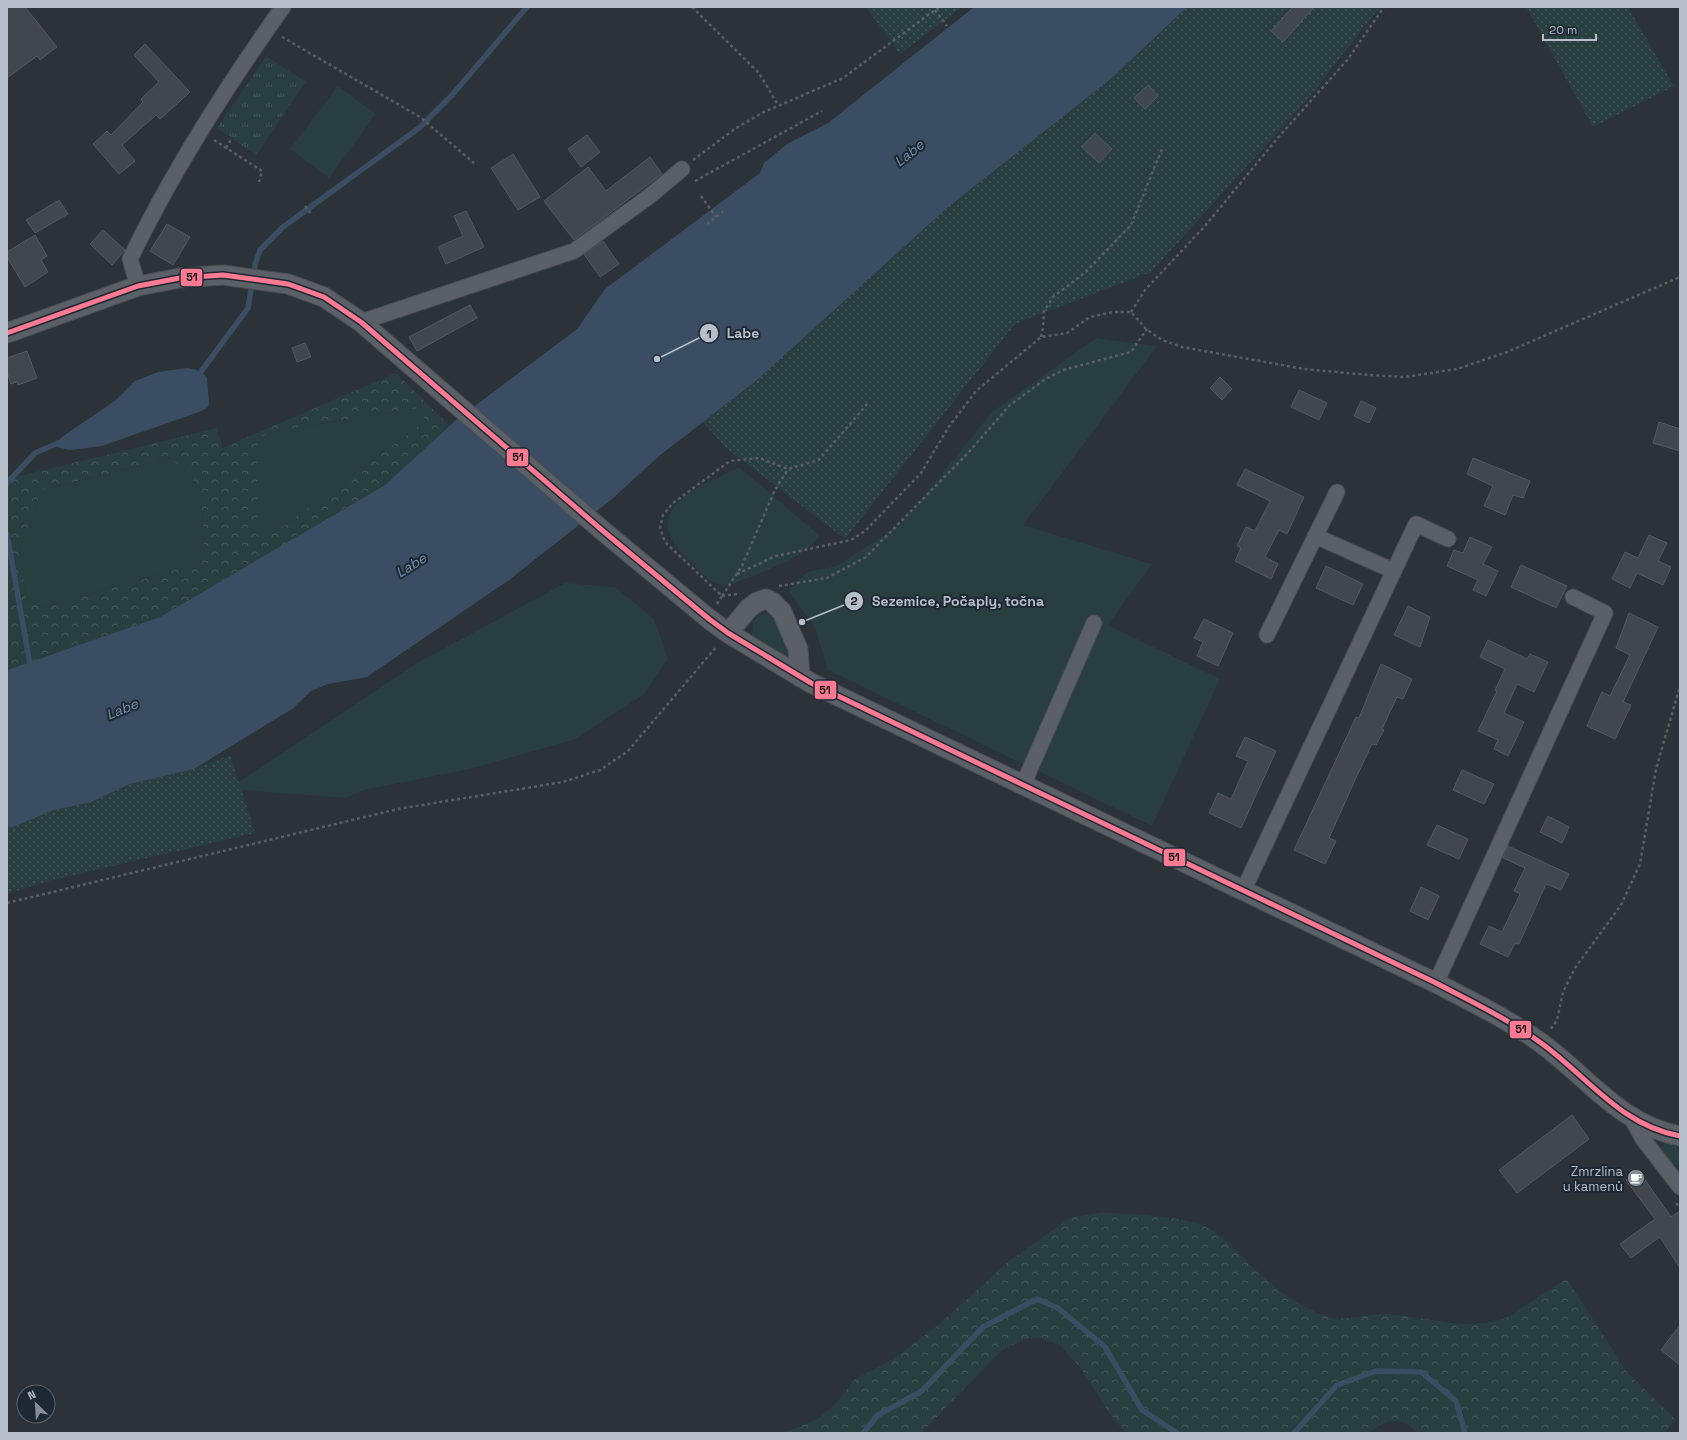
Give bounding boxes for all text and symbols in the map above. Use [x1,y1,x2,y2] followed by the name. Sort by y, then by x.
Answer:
[1543,16,1596,42] scale bar
[1549,22,1577,38] text: 20 m
[891,135,928,170] water label: Labe
[180,268,203,287] line badge: 51
[186,270,198,284] text: 51
[699,320,768,346] callout: Labe
[727,324,759,342] text: Labe
[706,326,712,342] text: 1
[506,448,529,467] line badge: 51
[512,450,524,464] text: 51
[392,548,430,581] water label: Labe
[844,588,1052,614] callout: Sezemice, Počaply, točna
[872,592,1044,610] text: Sezemice, Počaply, točna
[850,593,858,609] text: 2
[814,680,837,700] line badge: 51
[819,683,831,697] text: 51
[103,694,141,724] water label: Labe
[1163,848,1186,867] line badge: 51
[1168,850,1180,864] text: 51
[1509,1020,1532,1039] line badge: 51
[1515,1022,1527,1036] text: 51
[1563,1163,1624,1195] place label: Zmrzlina u kamenů
[1626,1168,1646,1188] cafe icon: Zmrzlina u kamenů
[16,1384,56,1424] north arrow
[25,1387,38,1403] text: N

